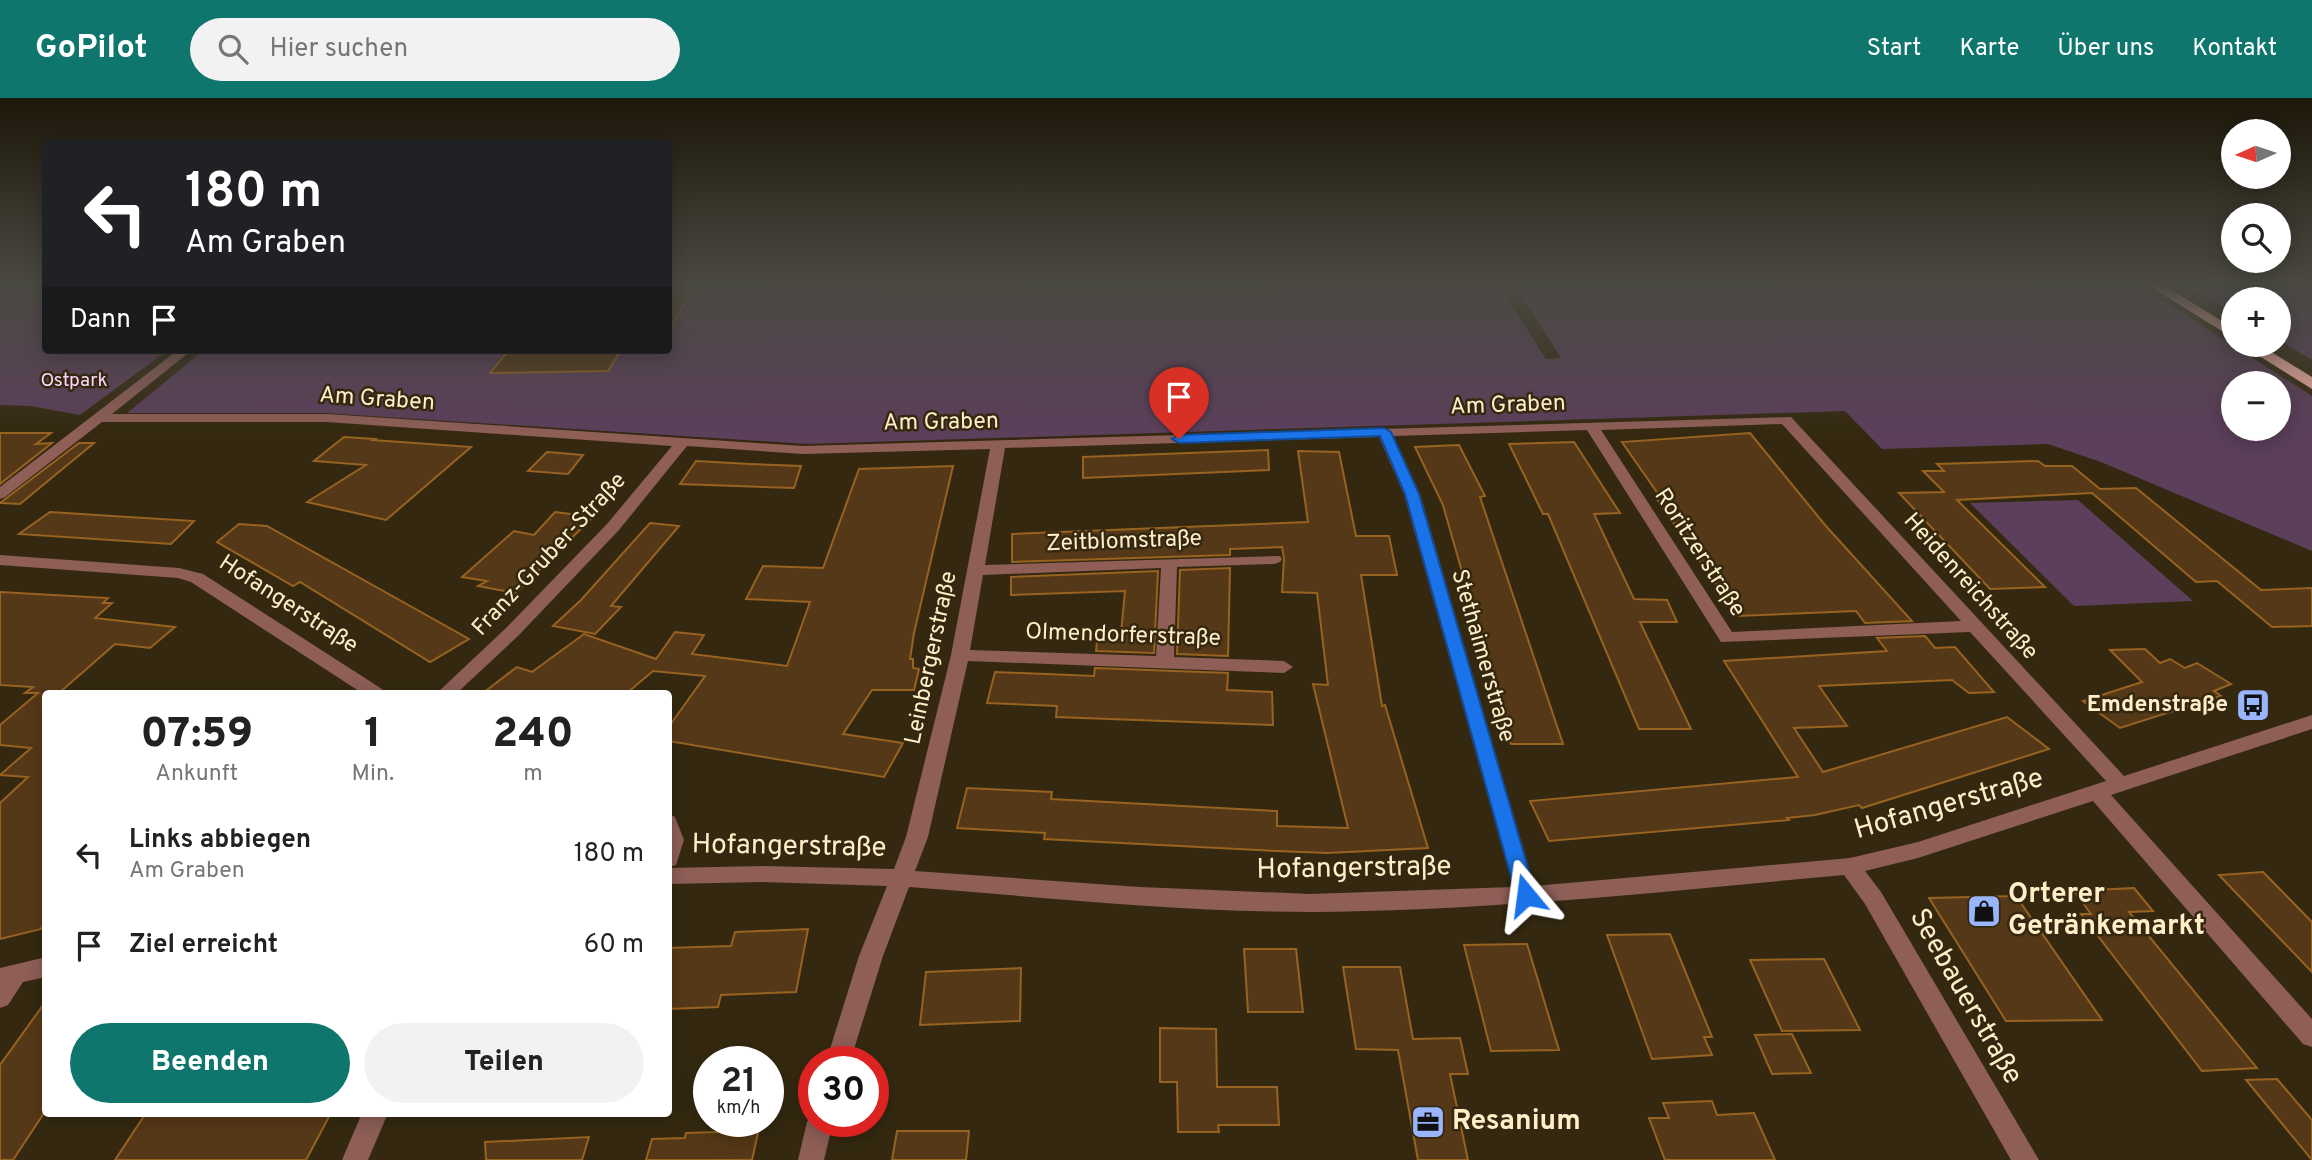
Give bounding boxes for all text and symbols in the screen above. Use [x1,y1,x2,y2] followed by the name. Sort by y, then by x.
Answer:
[190,18,680,81] search box
[35,28,148,70] text: GoPilot
[214,30,252,68] icon: search
[270,33,408,66] text: Hier suchen
[1867,34,1921,64] text: Start
[1959,34,2019,64] text: Karte
[2057,34,2154,64] text: Über uns
[2192,34,2277,64] text: Kontakt
[2221,119,2291,189] north arrow
[2221,119,2291,441] map controls
[185,163,322,225] text: 180 m
[70,168,161,259] icon: left
[2221,203,2291,273] button: search
[185,224,346,264] text: Am Graben
[2221,287,2291,357] button: +
[145,301,183,339] icon: arrive
[70,304,131,337] text: Dann
[1149,367,1209,439] pin
[40,369,108,393] park label: Ostpark
[2221,371,2291,441] button: −
[1160,378,1198,416] icon: arrive
[318,381,436,419] street label: Am Graben
[1450,389,1566,423] street label: Am Graben
[883,407,999,439] street label: Am Graben
[467,467,633,643] street label: Franz-Gruber-Straße
[1647,483,1751,623] street label: Roritzerstraße
[1896,507,2044,667] street label: Heidenreichstraße
[1046,525,1202,559] street label: Zeitblomstraße
[213,549,363,661] street label: Hofangerstraße
[1443,566,1521,746] street label: Stethaimerstraße
[899,569,965,747] street label: Leinbergerstraße
[1025,618,1221,654] street label: Olmendorferstraße
[2234,686,2272,724] bus stop icon: Emdenstraße
[2087,691,2228,720] place label: Emdenstraße
[140,709,253,762] text: 07:59
[364,709,381,762] text: 1
[493,709,574,762] text: 240
[155,760,238,789] text: Ankunft
[352,760,394,789] text: Min.
[523,760,543,789] text: m
[1850,761,2048,849] street label: Hofangerstraße
[129,824,311,857] text: Links abbiegen
[691,827,887,867] street label: Hofangerstraße
[70,836,108,874] icon: left
[574,838,644,871] text: 180 m
[1256,849,1452,889] street label: Hofangerstraße
[129,857,245,886] text: Am Graben
[1489,858,1563,932] position arrow
[2008,877,2205,945] place label: Orterer Getränkemarkt
[1965,892,2003,930] shop icon: Orterer Getränkemarkt
[1900,903,2030,1091] street label: Seebauerstraße
[70,927,108,965] icon: arrive
[129,929,278,962] text: Ziel erreicht
[584,929,644,962] text: 60 m
[70,1023,350,1103] button: Beenden
[364,1023,644,1103] button: Teilen
[798,1046,889,1137] speed limit sign: 30
[721,1060,756,1104] text: 21
[717,1097,760,1120] text: km/h
[1409,1103,1447,1141] office icon: Resanium
[1452,1104,1581,1140] place label: Resanium

